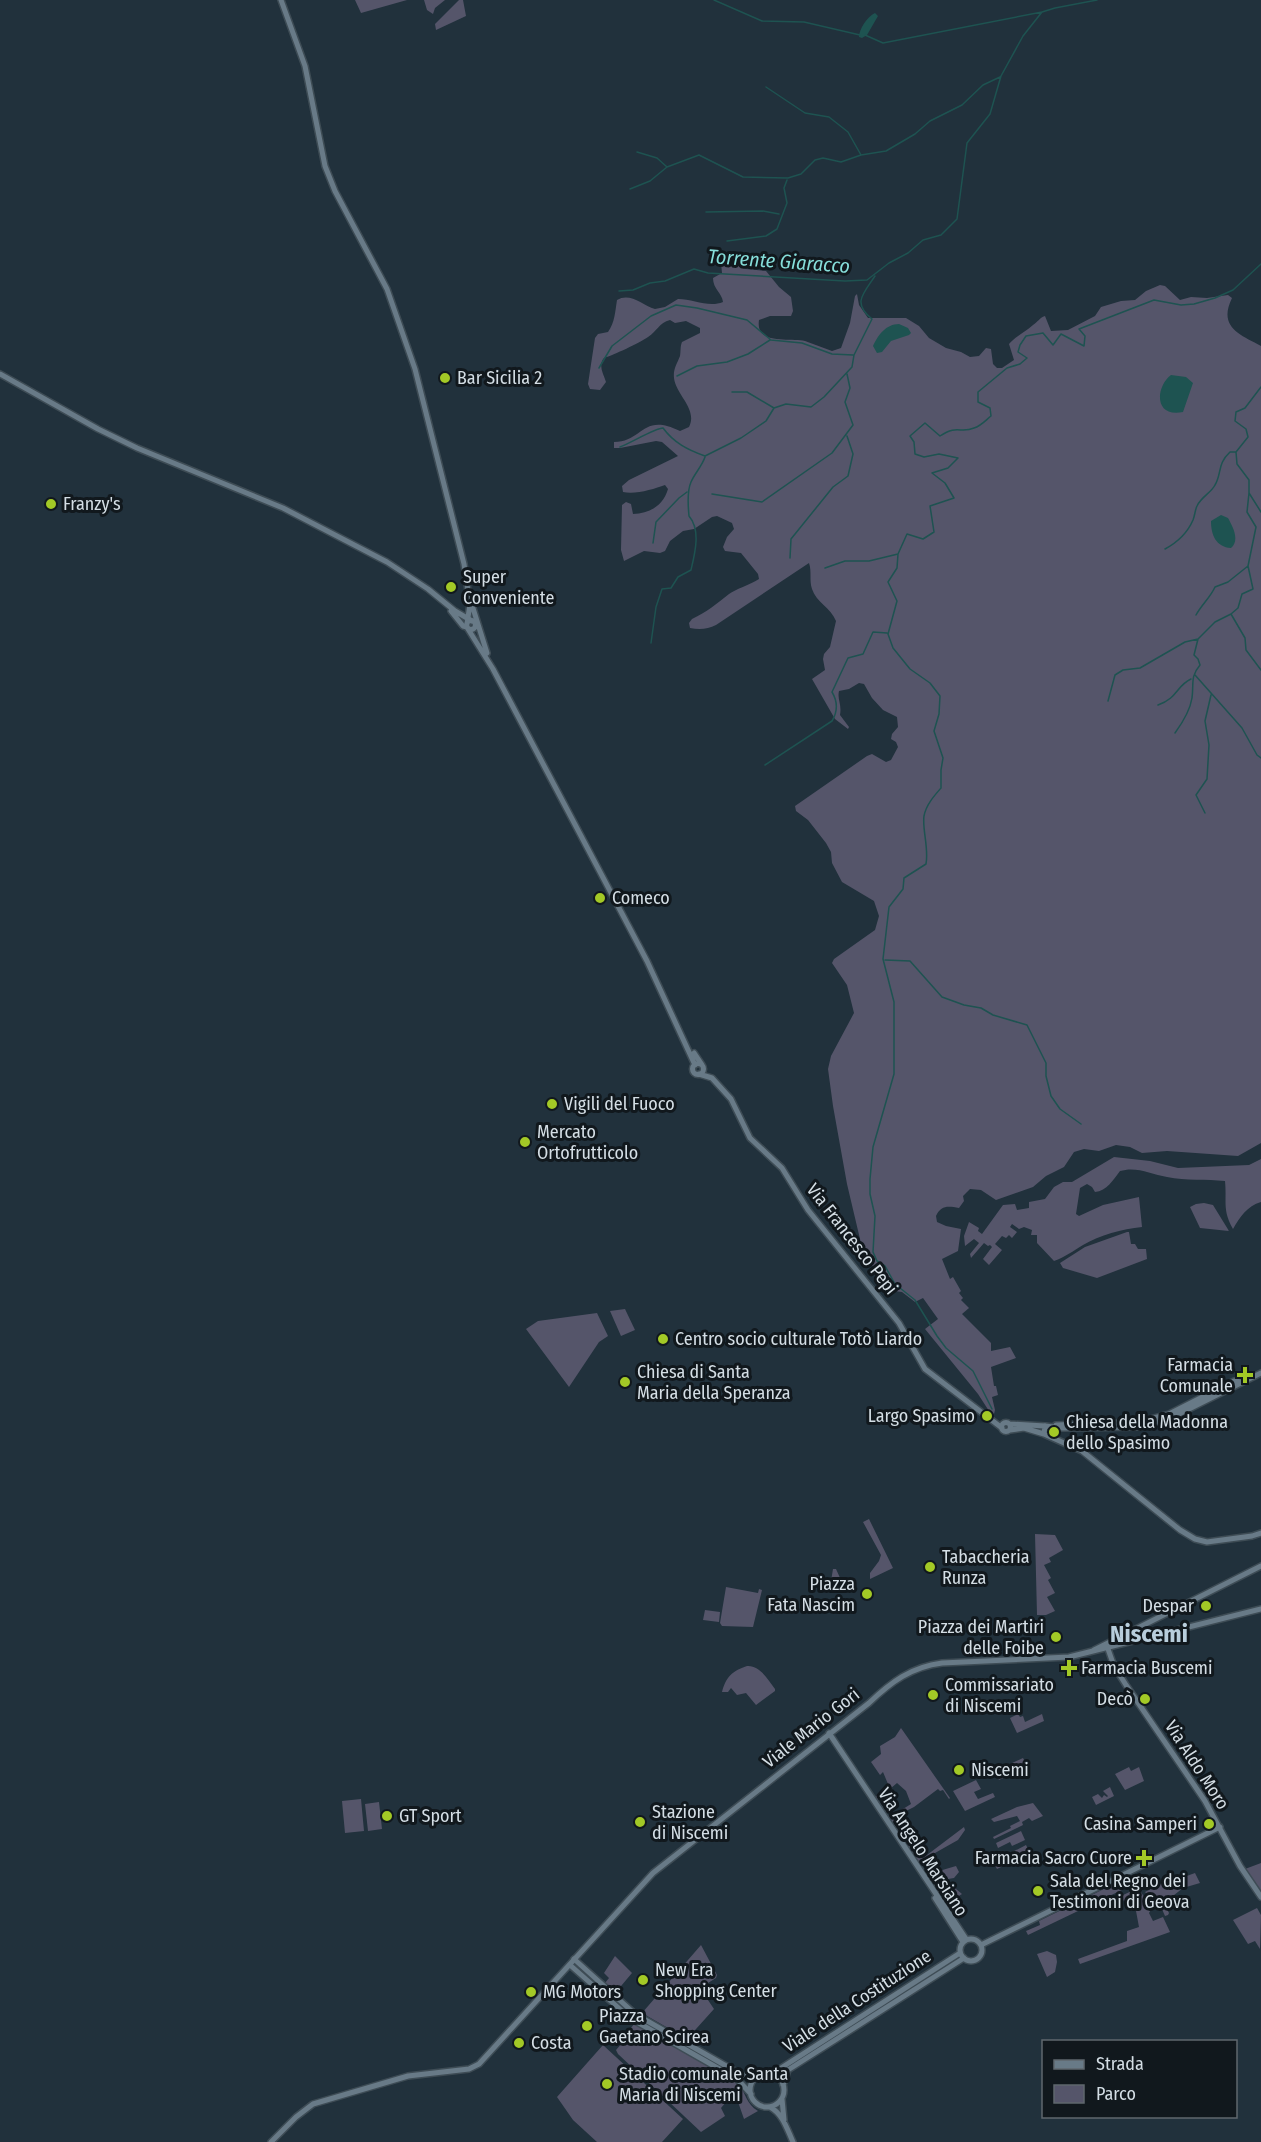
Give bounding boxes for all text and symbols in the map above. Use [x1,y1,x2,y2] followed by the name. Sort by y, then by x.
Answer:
[707,244,851,278] water label: Torrente Giaracco
[457,367,542,389] place label: Bar Sicilia 2
[438,371,452,385] marker: Bar Sicilia 2
[63,493,121,515] place label: Franzy's
[44,497,58,511] marker: Franzy's
[463,566,554,609] place label: Super Conveniente
[444,580,458,594] marker: Super Conveniente
[612,887,670,909] place label: Comeco
[593,891,607,905] marker: Comeco
[564,1093,675,1115] place label: Vigili del Fuoco
[545,1097,559,1111] marker: Vigili del Fuoco
[537,1121,638,1164] place label: Mercato Ortofrutticolo
[518,1135,532,1149] marker: Mercato Ortofrutticolo
[802,1179,902,1299] street label: Via Francesco Pepi
[675,1328,922,1350] place label: Centro socio culturale Totò Liardo
[656,1332,670,1346] marker: Centro socio culturale Totò Liardo
[1160,1354,1233,1397] place label: Farmacia Comunale
[637,1361,791,1404] place label: Chiesa di Santa Maria della Speranza
[1238,1368,1252,1382] marker: Farmacia Comunale
[618,1375,632,1389] marker: Chiesa di Santa Maria della Speranza
[868,1405,975,1427] place label: Largo Spasimo
[980,1409,994,1423] marker: Largo Spasimo
[1066,1411,1228,1454] place label: Chiesa della Madonna dello Spasimo
[1047,1425,1061,1439] marker: Chiesa della Madonna dello Spasimo
[942,1546,1030,1589] place label: Tabaccheria Runza
[923,1560,937,1574] marker: Tabaccheria Runza
[767,1573,855,1616] place label: Piazza Fata Nascim
[860,1587,874,1601] marker: Piazza Fata Nascim
[1142,1595,1195,1617] place label: Despar
[1199,1599,1213,1613] marker: Despar
[918,1616,1044,1659] place label: Piazza dei Martiri delle Foibe
[1110,1620,1188,1648] district label: Niscemi
[1049,1630,1063,1644] marker: Piazza dei Martiri delle Foibe
[1081,1657,1212,1679] place label: Farmacia Buscemi
[1062,1661,1076,1675] marker: Farmacia Buscemi
[945,1674,1054,1717] place label: Commissariato di Niscemi
[758,1683,864,1773] street label: Viale Mario Gori
[926,1688,940,1702] marker: Commissariato di Niscemi
[1097,1688,1133,1710] place label: Decò
[1138,1692,1152,1706] marker: Decò
[1160,1716,1234,1814] street label: Via Aldo Moro
[971,1759,1029,1781] place label: Niscemi
[952,1763,966,1777] marker: Niscemi
[873,1784,973,1920] street label: Via Angelo Marsiano
[652,1801,728,1844] place label: Stazione di Niscemi
[399,1805,462,1827] place label: GT Sport
[380,1809,394,1823] marker: GT Sport
[1084,1813,1197,1835] place label: Casina Samperi
[633,1815,647,1829] marker: Stazione di Niscemi
[1202,1817,1216,1831] marker: Casina Samperi
[975,1847,1132,1869] place label: Farmacia Sacro Cuore
[1137,1851,1151,1865] marker: Farmacia Sacro Cuore
[1050,1870,1190,1913] place label: Sala del Regno dei Testimoni di Geova
[1031,1884,1045,1898] marker: Sala del Regno dei Testimoni di Geova
[779,1945,935,2057] street label: Viale della Costituzione
[655,1959,777,2002] place label: New Era Shopping Center
[636,1973,650,1987] marker: New Era Shopping Center
[543,1981,622,2003] place label: MG Motors
[524,1985,538,1999] marker: MG Motors
[599,2005,709,2048] place label: Piazza Gaetano Scirea
[580,2019,594,2033] marker: Piazza Gaetano Scirea
[531,2032,572,2054] place label: Costa
[512,2036,526,2050] marker: Costa
[1042,2040,1237,2118] legend
[1096,2053,1144,2075] text: Strada
[619,2063,788,2106] place label: Stadio comunale Santa Maria di Niscemi
[600,2077,614,2091] marker: Stadio comunale Santa Maria di Niscemi
[1096,2083,1136,2105] text: Parco

